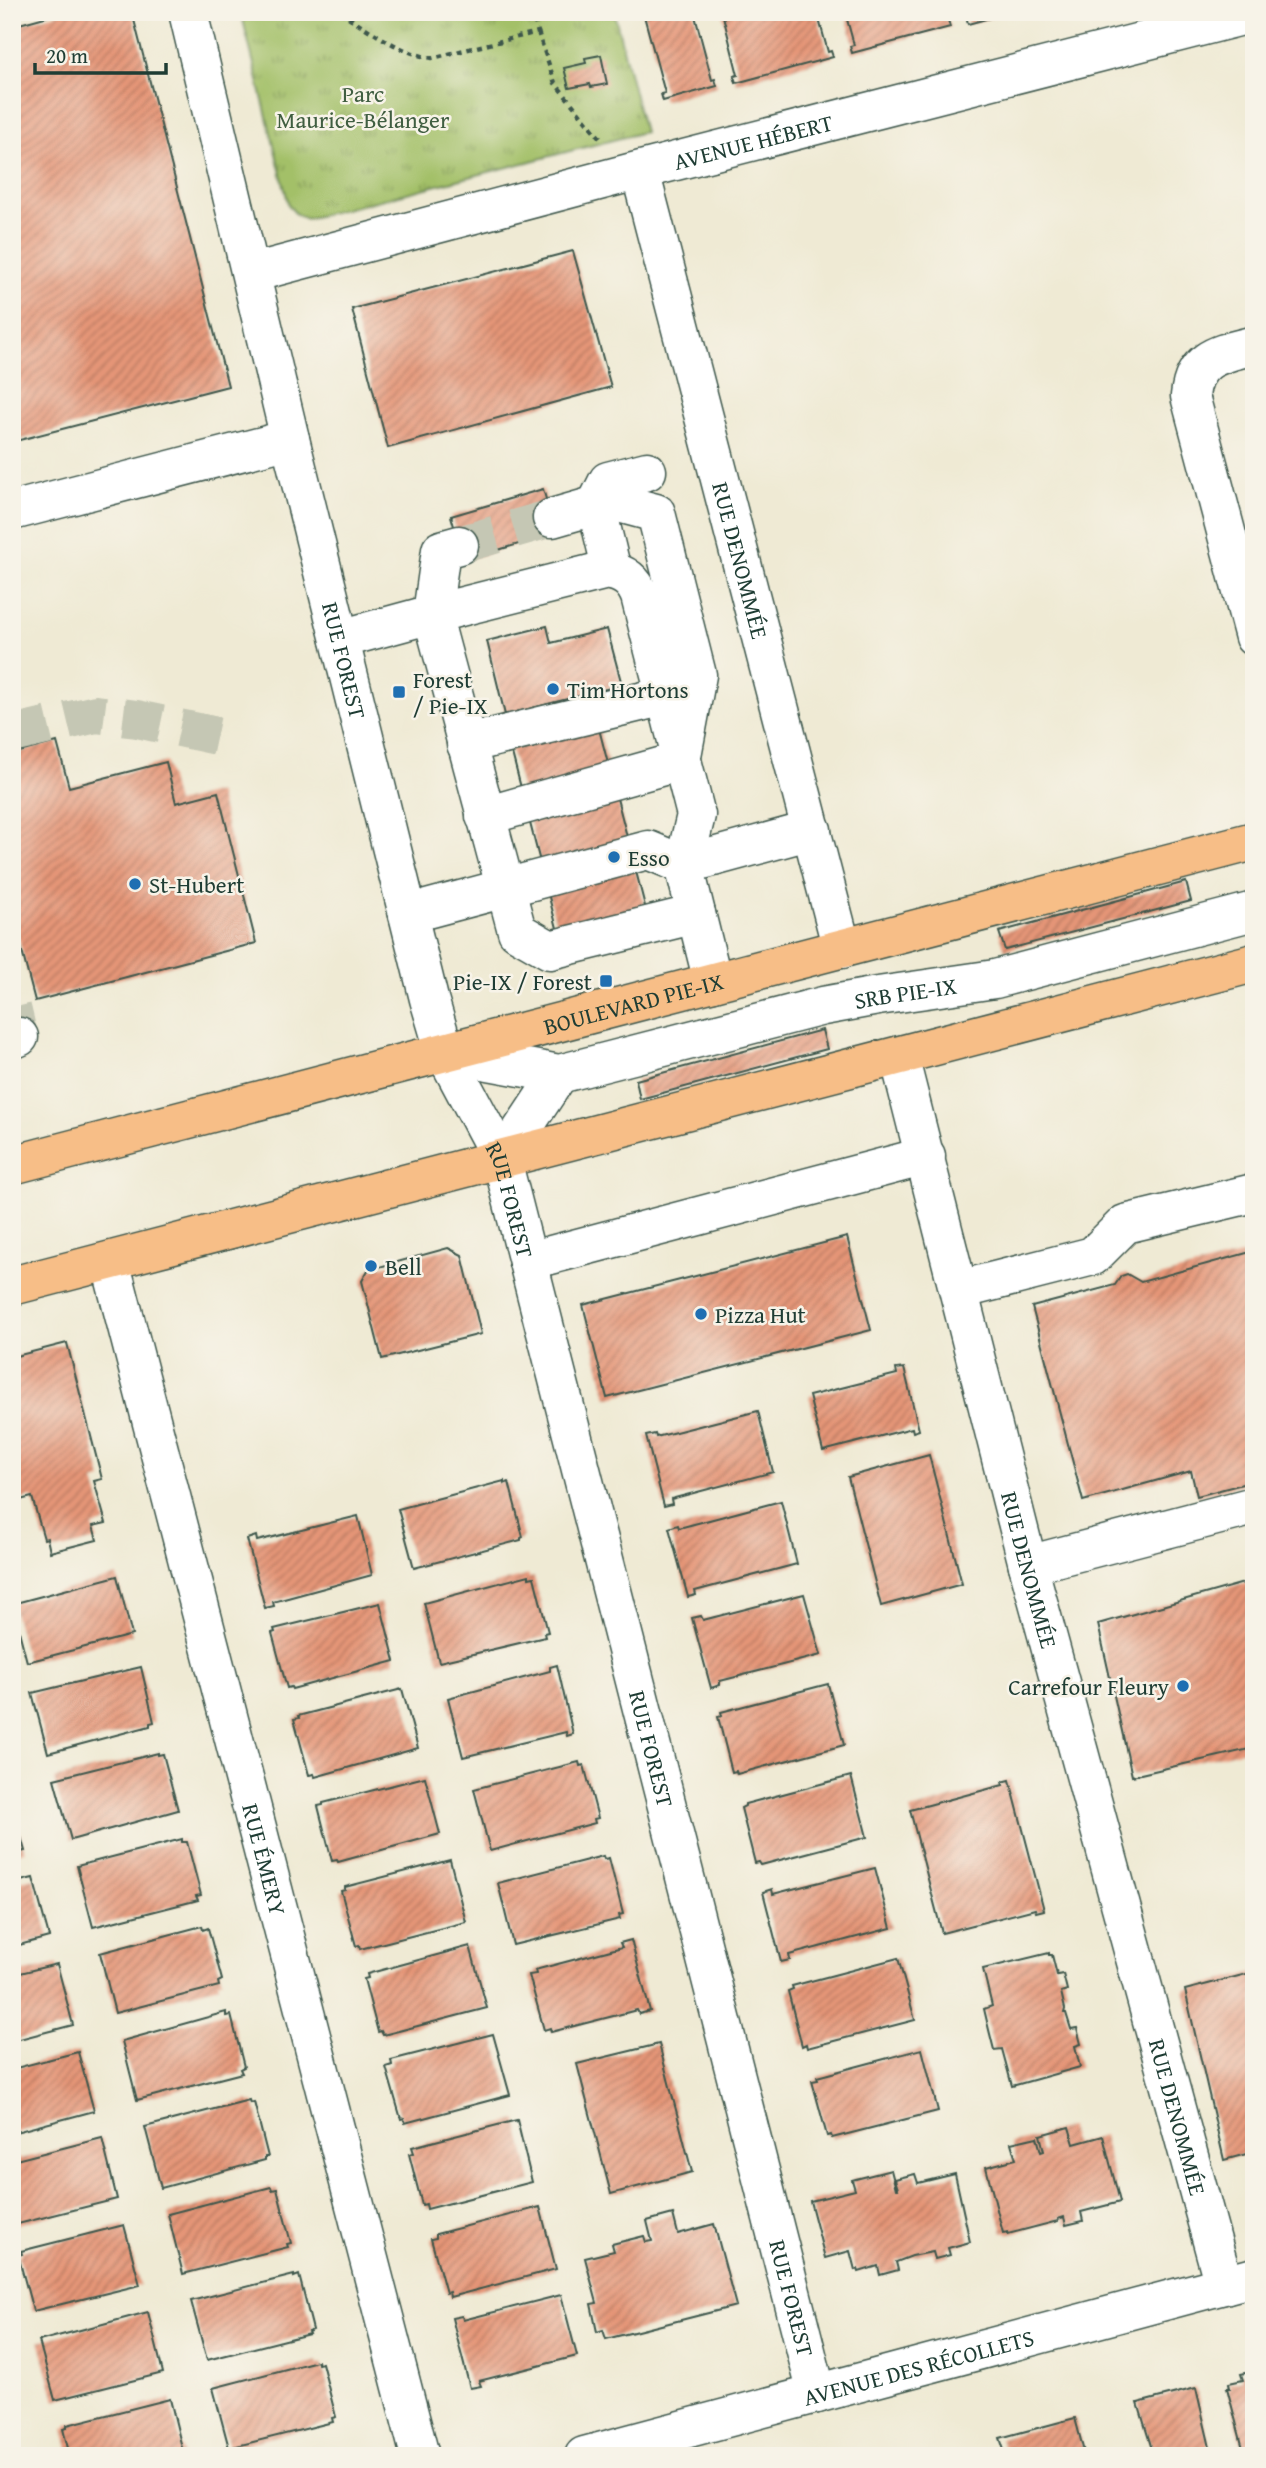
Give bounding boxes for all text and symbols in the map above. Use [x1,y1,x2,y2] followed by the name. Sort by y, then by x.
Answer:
[35,32,166,76] scale bar
[46,40,88,71] text: 20 m
[277,77,450,136] park label: Parc Maurice-Bélanger
[670,105,836,177] street label: AVENUE HÉBERT
[705,478,777,642] street label: RUE DENOMMÉE
[315,598,375,722] street label: RUE FOREST
[413,663,488,722] place label: Forest / Pie-IX
[567,673,689,706] place label: Tim Hortons
[545,681,561,697] marker: Tim Hortons
[391,684,407,700] marker: Forest / Pie-IX
[628,841,670,874] place label: Esso
[606,849,622,865] marker: Esso
[149,868,244,901] place label: St-Hubert
[127,876,143,892] marker: St-Hubert
[540,964,727,1042] street label: BOULEVARD PIE-IX
[453,965,592,998] place label: Pie-IX / Forest
[852,968,959,1017] street label: SRB PIE-IX
[598,973,614,989] marker: Pie-IX / Forest
[478,1135,543,1261] street label: RUE FOREST
[385,1250,422,1283] place label: Bell
[363,1258,379,1274] marker: Bell
[715,1298,806,1331] place label: Pizza Hut
[693,1306,709,1322] marker: Pizza Hut
[993,1488,1066,1652] street label: RUE DENOMMÉE
[1008,1670,1170,1703] place label: Carrefour Fleury
[1175,1678,1191,1694] marker: Carrefour Fleury
[621,1687,683,1811] street label: RUE FOREST
[235,1800,296,1919] street label: RUE ÉMERY
[1141,2035,1215,2199] street label: RUE DENOMMÉE
[762,2236,823,2360] street label: RUE FOREST
[799,2320,1037,2413] street label: AVENUE DES RÉCOLLETS

